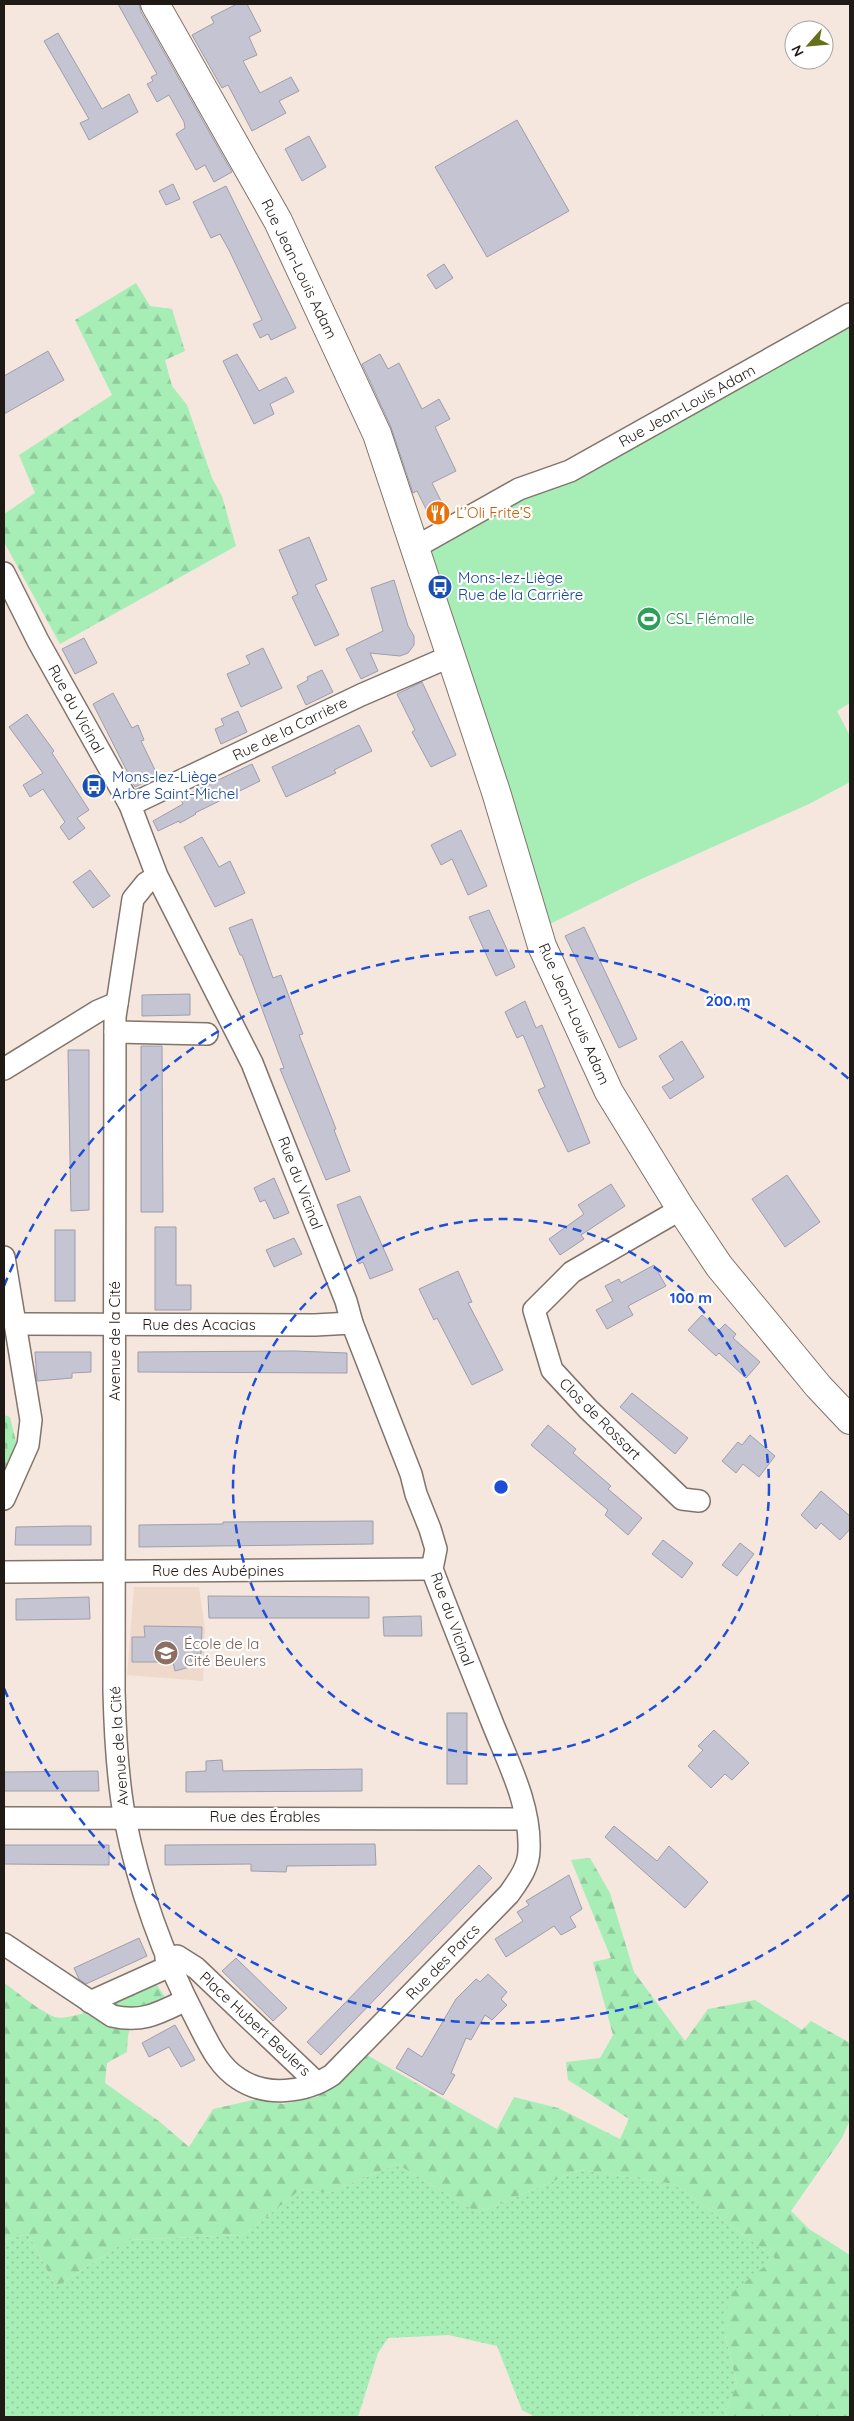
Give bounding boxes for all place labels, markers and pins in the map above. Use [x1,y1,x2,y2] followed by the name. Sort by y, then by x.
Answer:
[425,500,451,526] restaurant icon: L’Oli Frite’S
[456,503,531,522] place label: L’Oli Frite’S
[458,568,583,604] place label: Mons-lez-Liège Rue de la Carrière
[427,574,453,600] bus stop icon: Mons-lez-Liège Rue de la Carrière
[636,606,662,632] sports icon: CSL Flémalle
[666,609,755,628] place label: CSL Flémalle
[112,767,239,803] place label: Mons-lez-Liège Arbre Saint-Michel
[81,773,107,799] bus stop icon: Mons-lez-Liège Arbre Saint-Michel
[492,1478,510,1496] centre of rings
[184,1634,266,1670] place label: École de la Cité Beulers
[153,1640,179,1666] school or university icon: École de la Cité Beulers

